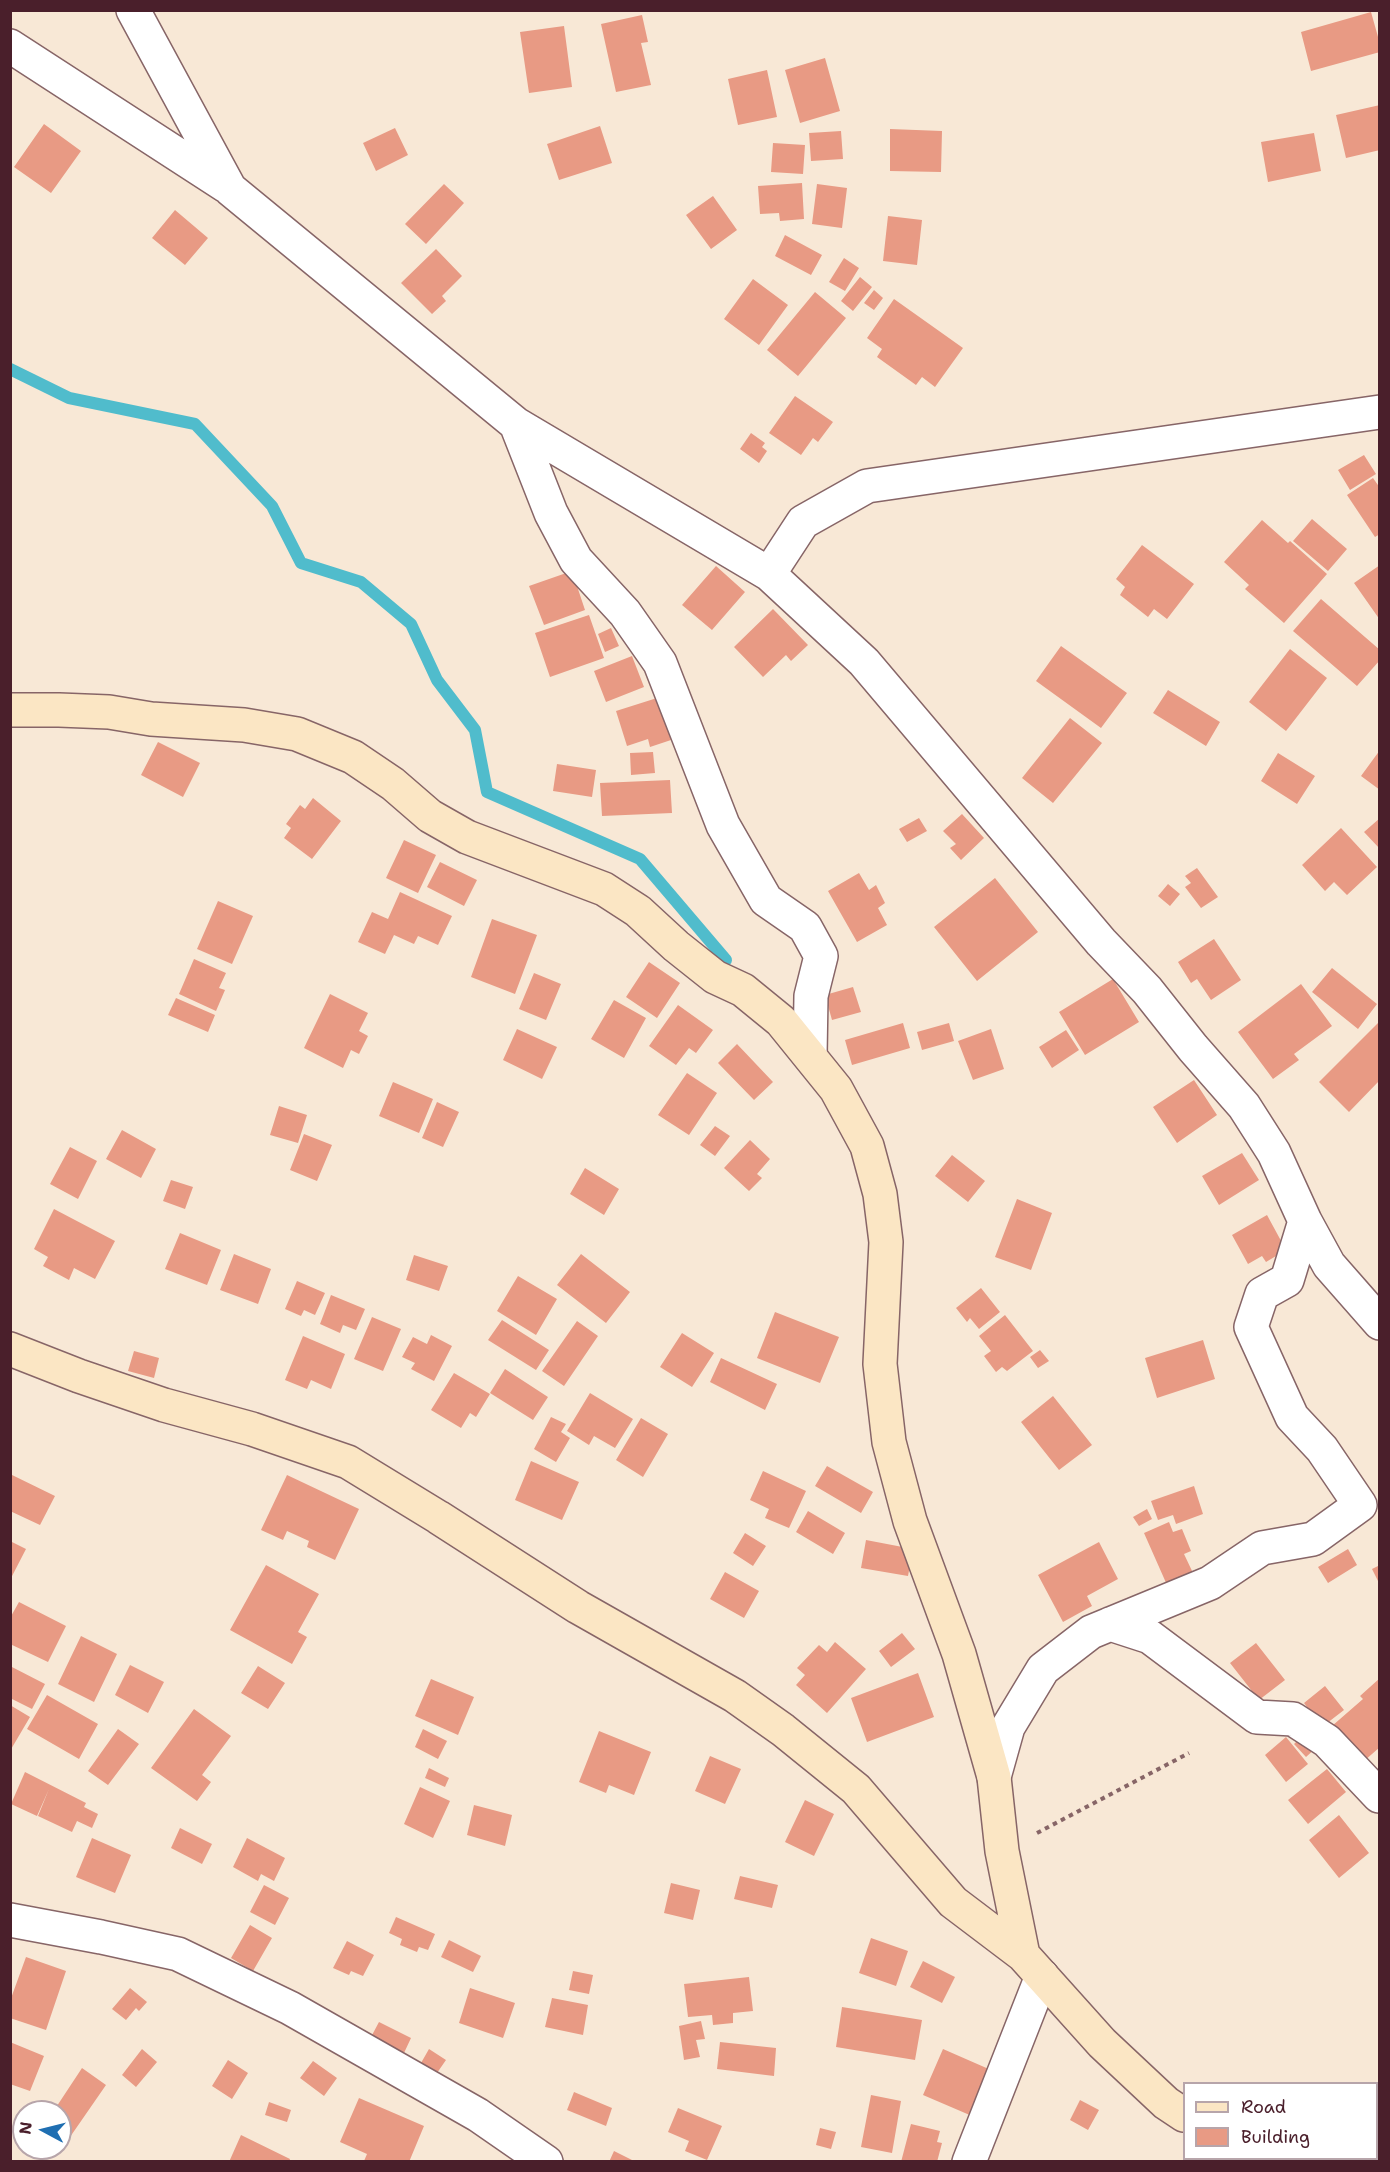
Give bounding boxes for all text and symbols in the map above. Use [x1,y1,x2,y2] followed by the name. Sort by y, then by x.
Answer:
[1183,2082,1378,2160] legend
[1241,2095,1286,2119] text: Road
[12,2100,72,2160] north arrow
[14,2120,37,2136] text: N
[1241,2125,1310,2149] text: Building

